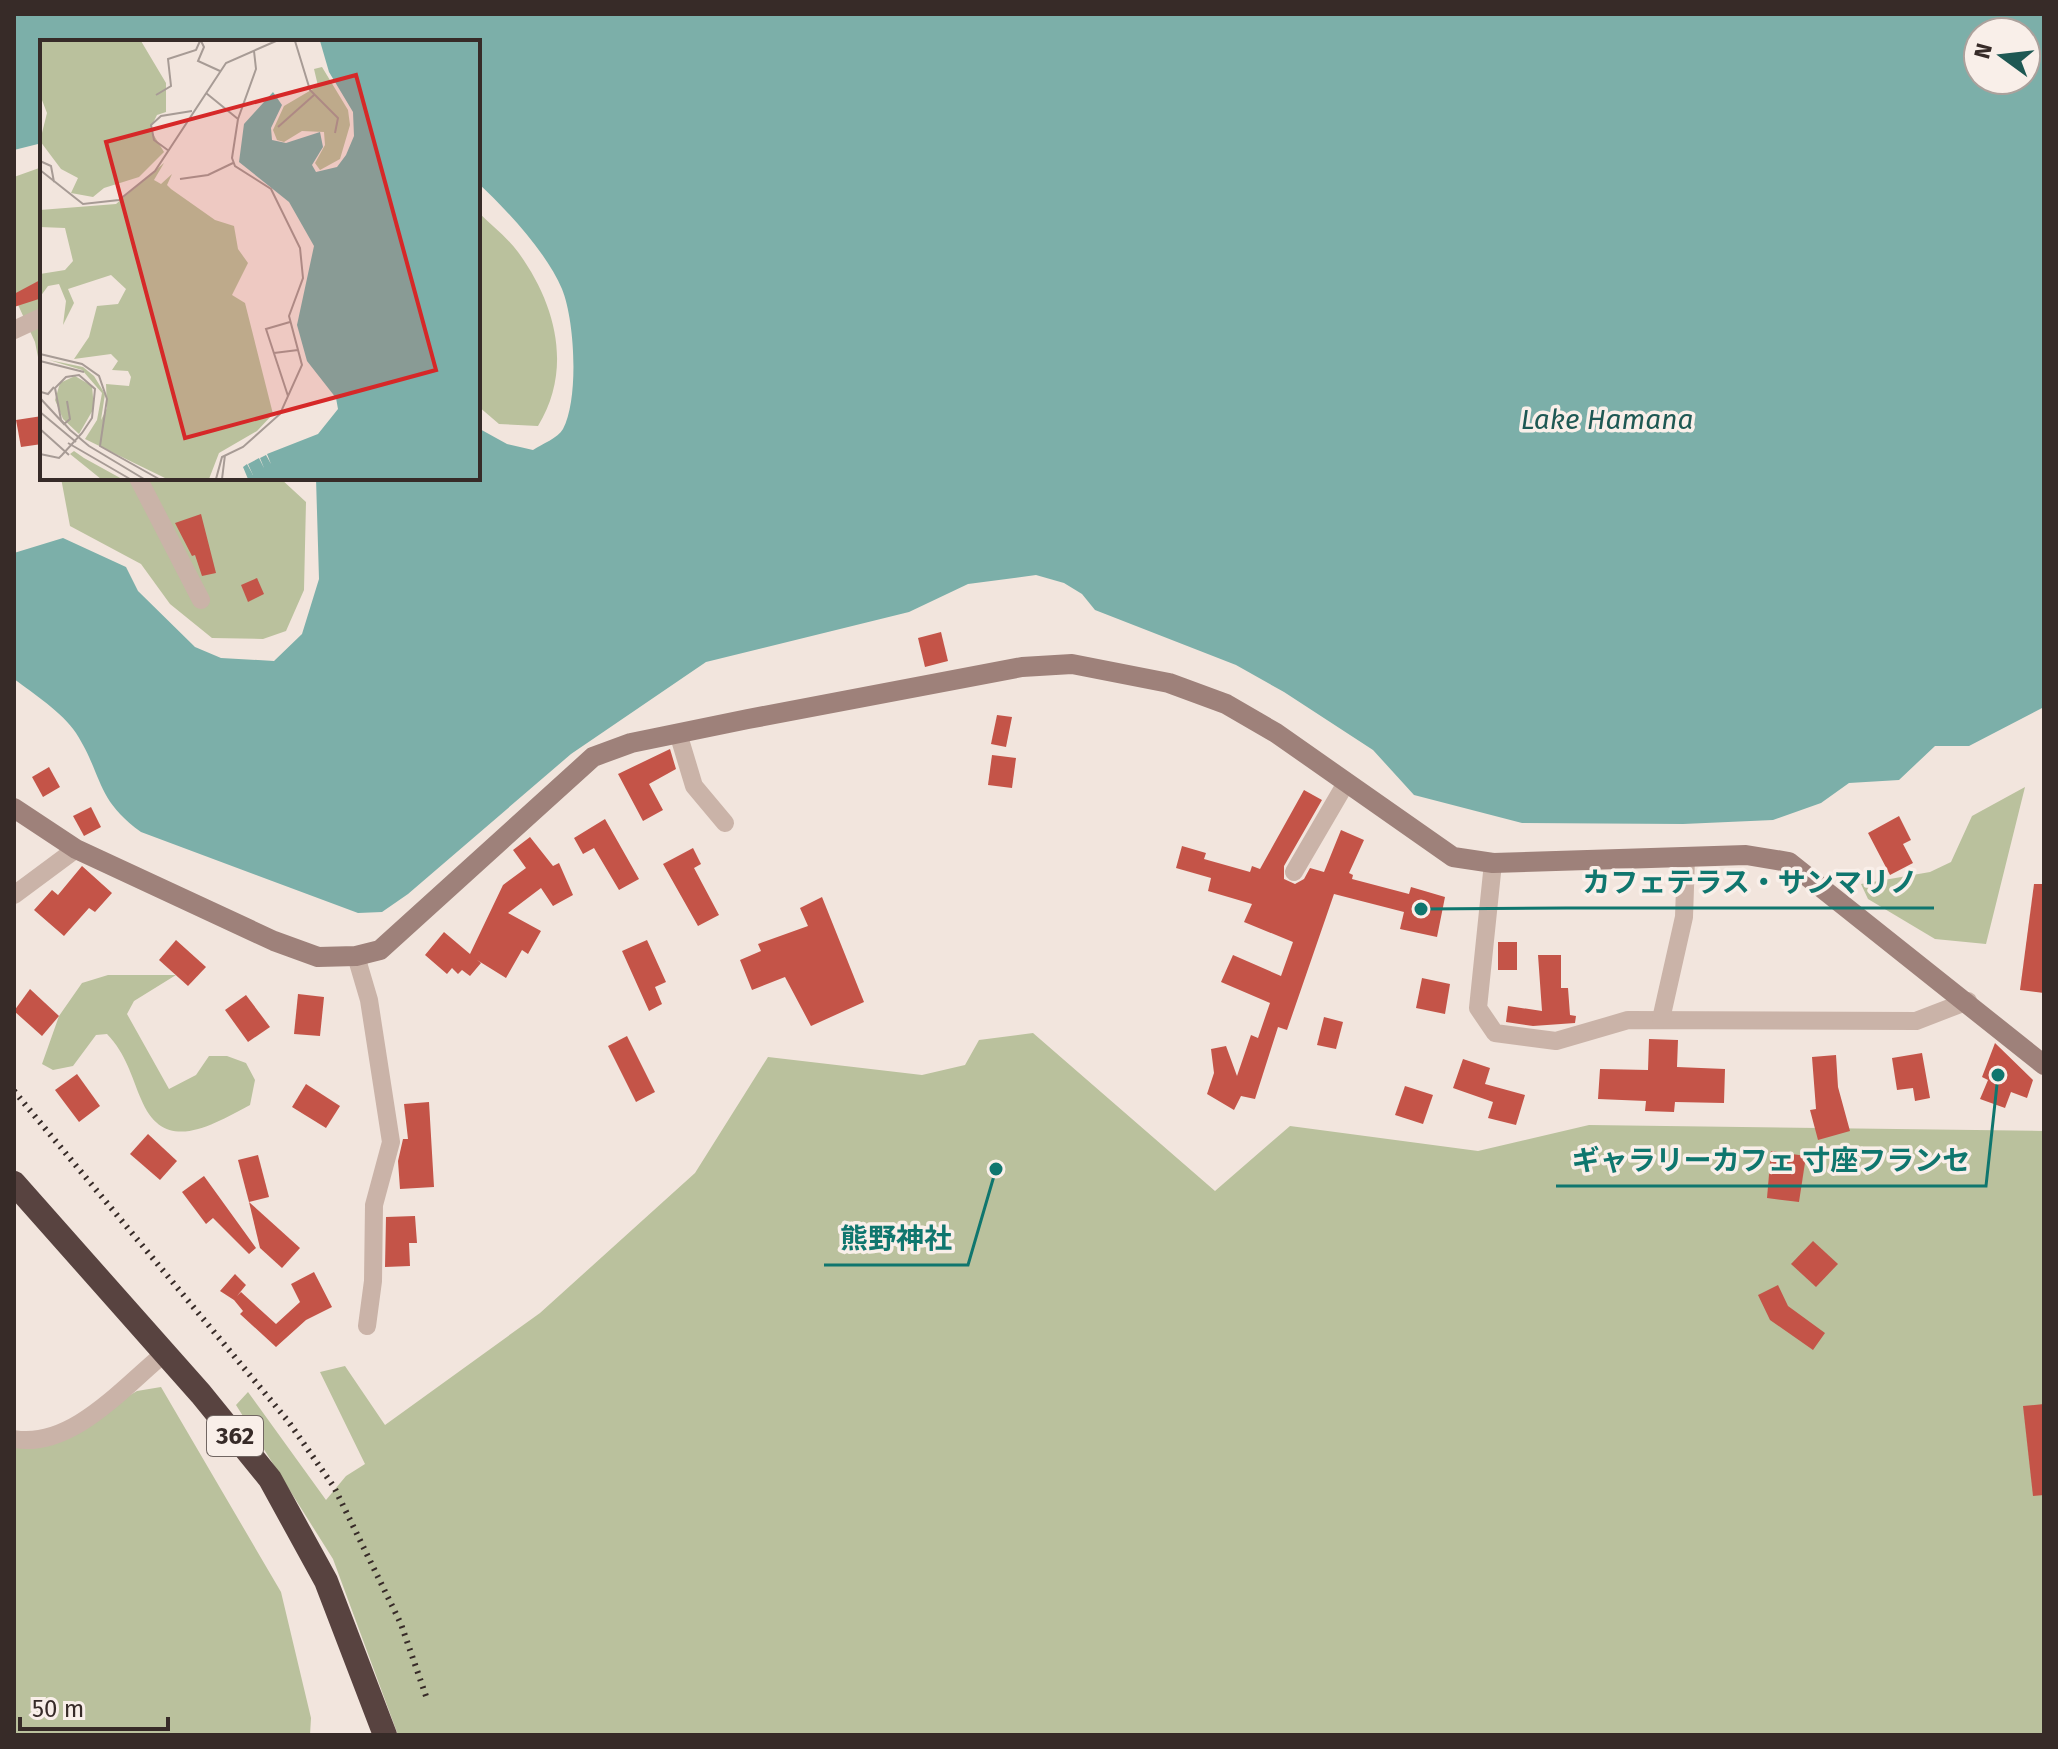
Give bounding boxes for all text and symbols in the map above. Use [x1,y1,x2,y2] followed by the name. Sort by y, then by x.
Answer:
[1962,16,2042,96] north arrow
[40,40,480,480] inset map
[1968,40,1998,61] text: N
[1521,403,1693,436] water label: Lake Hamana
[1566,856,1934,908] callout: カフェテラス・サンマリノ
[1582,866,1918,899] text: カフェテラス・サンマリノ
[1556,1134,1986,1186] callout: ギャラリーカフェ 寸座フランセ
[1572,1144,1970,1177] text: ギャラリーカフェ 寸座フランセ
[824,1213,968,1265] callout: 熊野神社
[840,1222,952,1255] text: 熊野神社
[207,1416,263,1456] road number: 362
[20,1681,168,1731] scale bar
[32,1695,84,1723] text: 50 m

